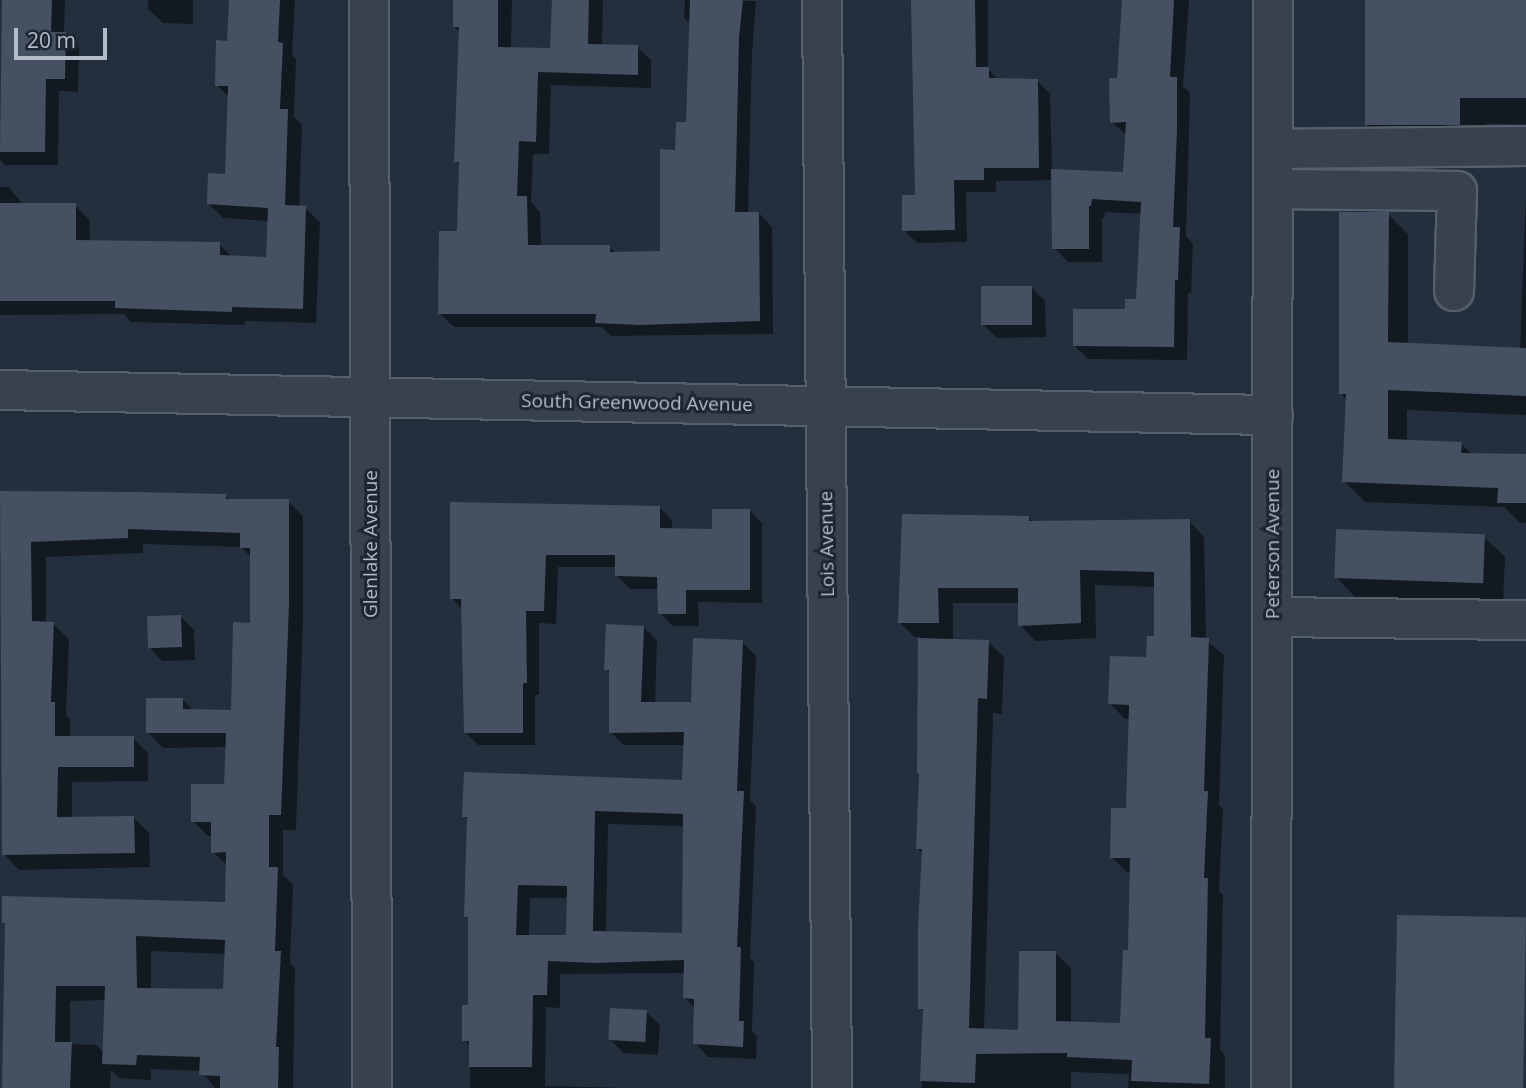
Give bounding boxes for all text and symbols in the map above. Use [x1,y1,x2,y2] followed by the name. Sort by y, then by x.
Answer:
[18,14,110,58] scale bar
[27,26,76,54] text: 20 m
[521,390,753,416] street label: South Greenwood Avenue
[1262,469,1284,619] street label: Peterson Avenue
[360,470,382,618] street label: Glenlake Avenue
[815,491,839,597] street label: Lois Avenue

